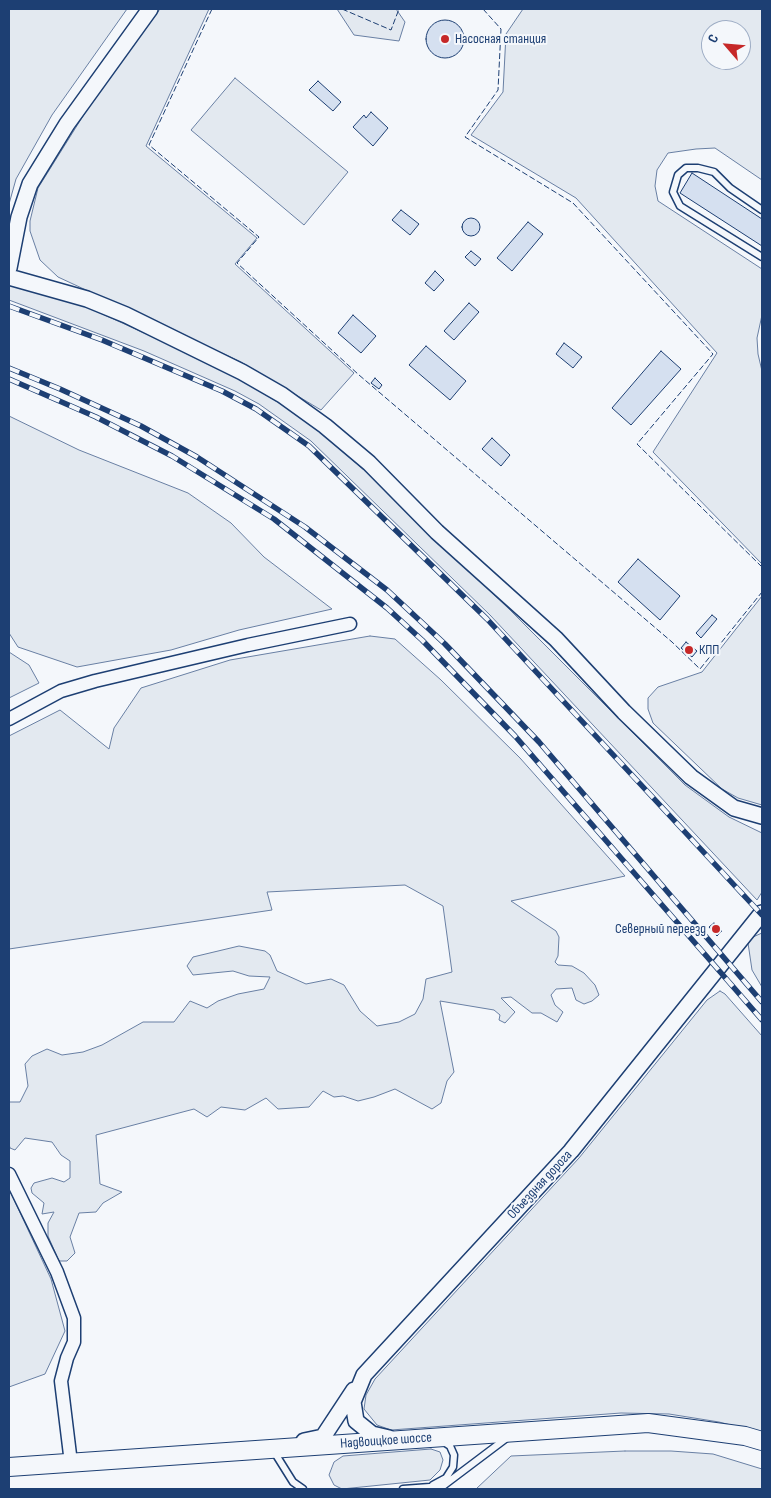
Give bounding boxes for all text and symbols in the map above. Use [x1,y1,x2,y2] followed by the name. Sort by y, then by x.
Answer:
[701,20,751,70] north arrow
[455,31,546,47] place label: Насосная станция
[704,31,722,45] text: С
[439,33,451,45] marker: Насосная станция
[699,642,719,658] place label: КПП
[683,644,695,656] marker: КПП
[615,921,706,937] place label: Северный переезд
[710,923,722,935] marker: Северный переезд
[504,1147,576,1223] street label: Объездная дорога
[340,1429,432,1453] street label: Надвоицкое шоссе

